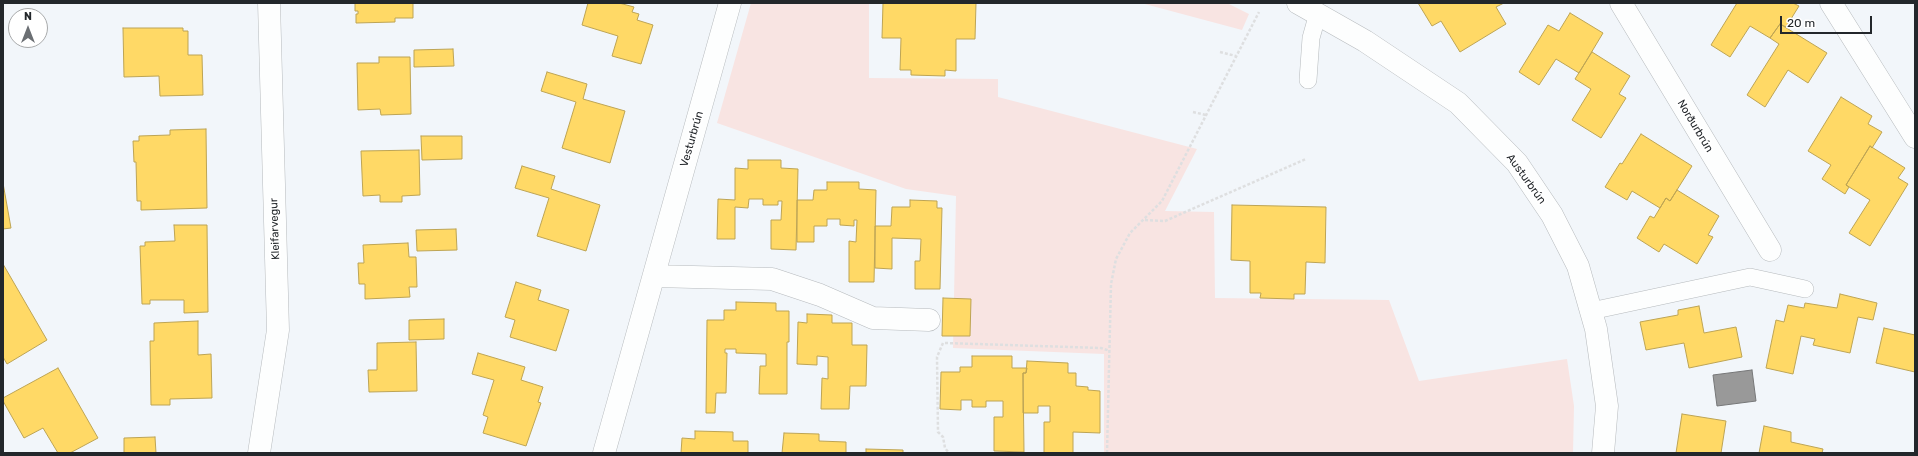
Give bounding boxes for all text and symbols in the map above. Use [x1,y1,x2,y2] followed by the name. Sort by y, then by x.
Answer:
[8,8,48,48] north arrow
[1782,8,1874,34] scale bar
[24,10,32,23] text: N
[1787,16,1815,30] text: 20 m
[1674,97,1716,155] street label: Norðurbrún
[678,110,706,168] street label: Vesturbrún
[1503,151,1549,207] street label: Austurbrún
[267,198,283,260] street label: Kleifarvegur

